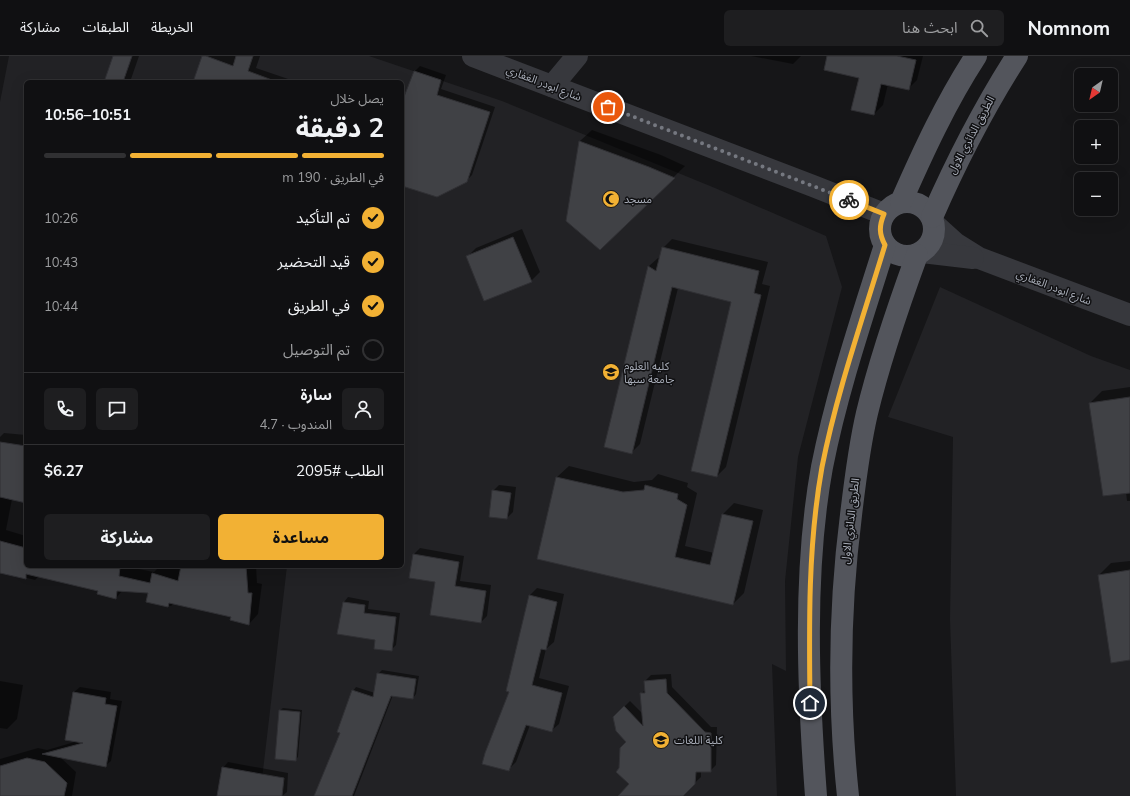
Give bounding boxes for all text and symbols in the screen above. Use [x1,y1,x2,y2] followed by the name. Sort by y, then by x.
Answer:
[724,10,1004,46] search box
[1028,16,1110,40] text: Nomnom
[968,17,990,39] icon: search
[20,18,60,36] text: مشاركة
[82,18,129,36] text: الطبقات
[151,18,193,36] text: الخريطة
[902,18,958,37] text: ابحث هنا
[503,62,584,106] street label: شارع ابودر الغفاري
[1074,68,1118,112] north arrow
[1074,68,1118,216] map controls
[330,90,384,106] text: يصل خلال
[591,90,625,124] pin
[945,94,1000,178] street label: الطريق الدائري الاول
[597,96,619,118] icon: bag
[44,105,131,124] text: 10:51–10:56
[296,111,384,144] text: 2 دقيقة
[1074,120,1118,164] button: +
[282,169,384,185] text: في الطريق · 190 m
[1074,172,1118,216] button: −
[829,180,869,220] courier
[601,189,621,209] mosque icon: مسجد
[838,189,860,211] icon: bike
[624,192,652,206] place label: مسجد
[362,207,384,229] icon: check
[296,208,350,227] text: تم التأكيد
[44,210,78,226] text: 10:26
[362,251,384,273] icon: check
[277,252,350,271] text: قيد التحضير
[44,254,78,270] text: 10:43
[1013,266,1094,310] street label: شارع ابودر الغفاري
[362,295,384,317] icon: check
[288,296,350,315] text: في الطريق
[44,298,78,314] text: 10:44
[283,340,350,359] text: تم التوصيل
[624,359,675,386] place label: كليه العلوم جامعة سبها
[601,362,621,382] school or university icon: كليه العلوم جامعة سبها
[300,385,332,404] text: سارة
[44,388,86,430] button: phone
[96,388,138,430] button: chat
[342,388,384,430] button: person
[260,416,332,432] text: المندوب · 4.7
[44,461,84,480] text: $6.27
[296,461,384,480] text: الطلب #2095
[838,477,865,565] street label: الطريق الدائري الاول
[44,514,210,560] button: مشاركة
[218,514,384,560] button: مساعدة
[793,686,827,720] pin
[799,692,821,714] icon: home
[651,730,671,750] school or university icon: كلية اللغات
[674,733,723,747] place label: كلية اللغات

